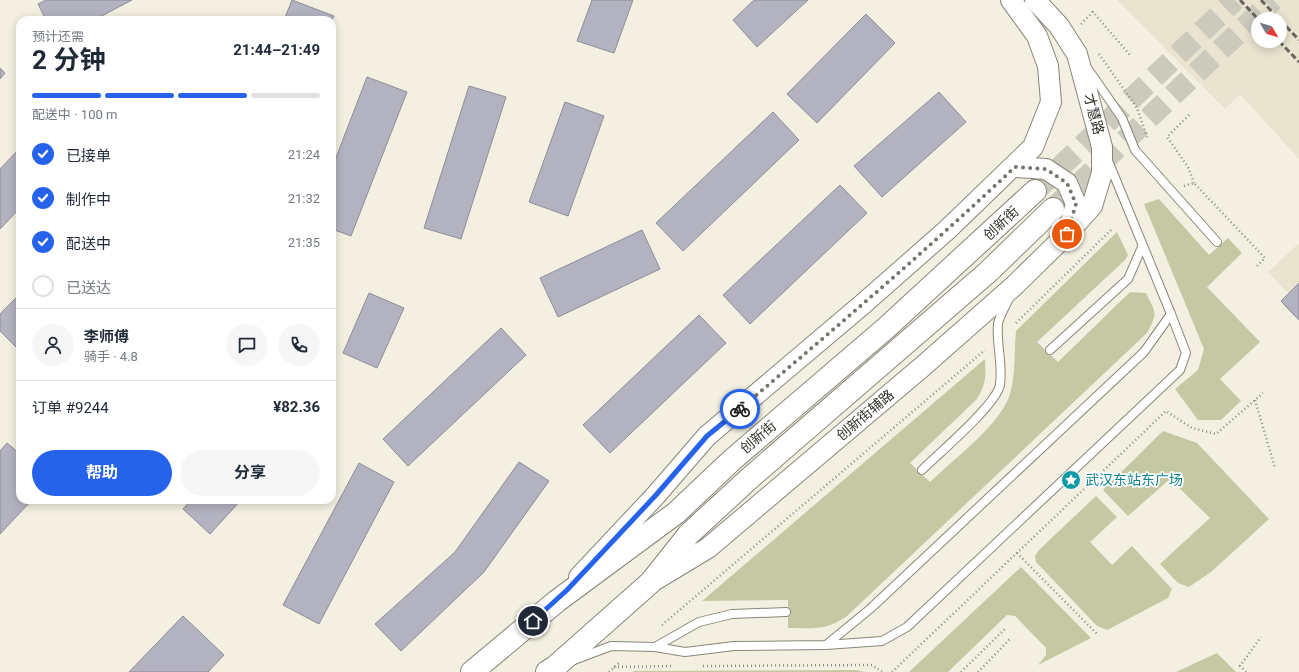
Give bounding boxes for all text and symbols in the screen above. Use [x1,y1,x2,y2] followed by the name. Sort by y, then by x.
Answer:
[1251,12,1287,48] north arrow
[1251,12,1287,48] map controls
[32,29,84,44] text: 预计还需
[233,41,320,59] text: 21:44–21:49
[32,45,105,75] text: 2 分钟
[1081,92,1107,136] street label: 才慧路
[32,107,117,122] text: 配送中 · 100 m
[32,143,54,165] icon: check
[66,147,111,165] text: 已接单
[288,147,320,162] text: 21:24
[32,187,54,209] icon: check
[66,191,111,209] text: 制作中
[288,191,320,206] text: 21:32
[980,203,1022,243] street label: 创新街
[1050,217,1084,251] pin
[1056,223,1078,245] icon: bag
[32,231,54,253] icon: check
[66,235,111,253] text: 配送中
[288,235,320,250] text: 21:35
[66,279,111,297] text: 已送达
[32,324,74,366] button: person
[226,324,268,366] button: chat
[278,324,320,366] button: phone
[84,328,129,346] text: 李师傅
[84,349,138,364] text: 骑手 · 4.8
[833,386,897,444] street label: 创新街辅路
[720,389,760,429] courier
[273,398,320,416] text: ¥82.36
[729,398,751,420] icon: bike
[32,399,109,417] text: 订单 #9244
[737,417,779,457] street label: 创新街
[32,450,172,496] button: 帮助
[180,450,320,496] button: 分享
[1060,469,1082,491] place icon: 武汉东站东广场
[1085,472,1183,488] place label: 武汉东站东广场
[516,604,550,638] pin
[522,610,544,632] icon: home

